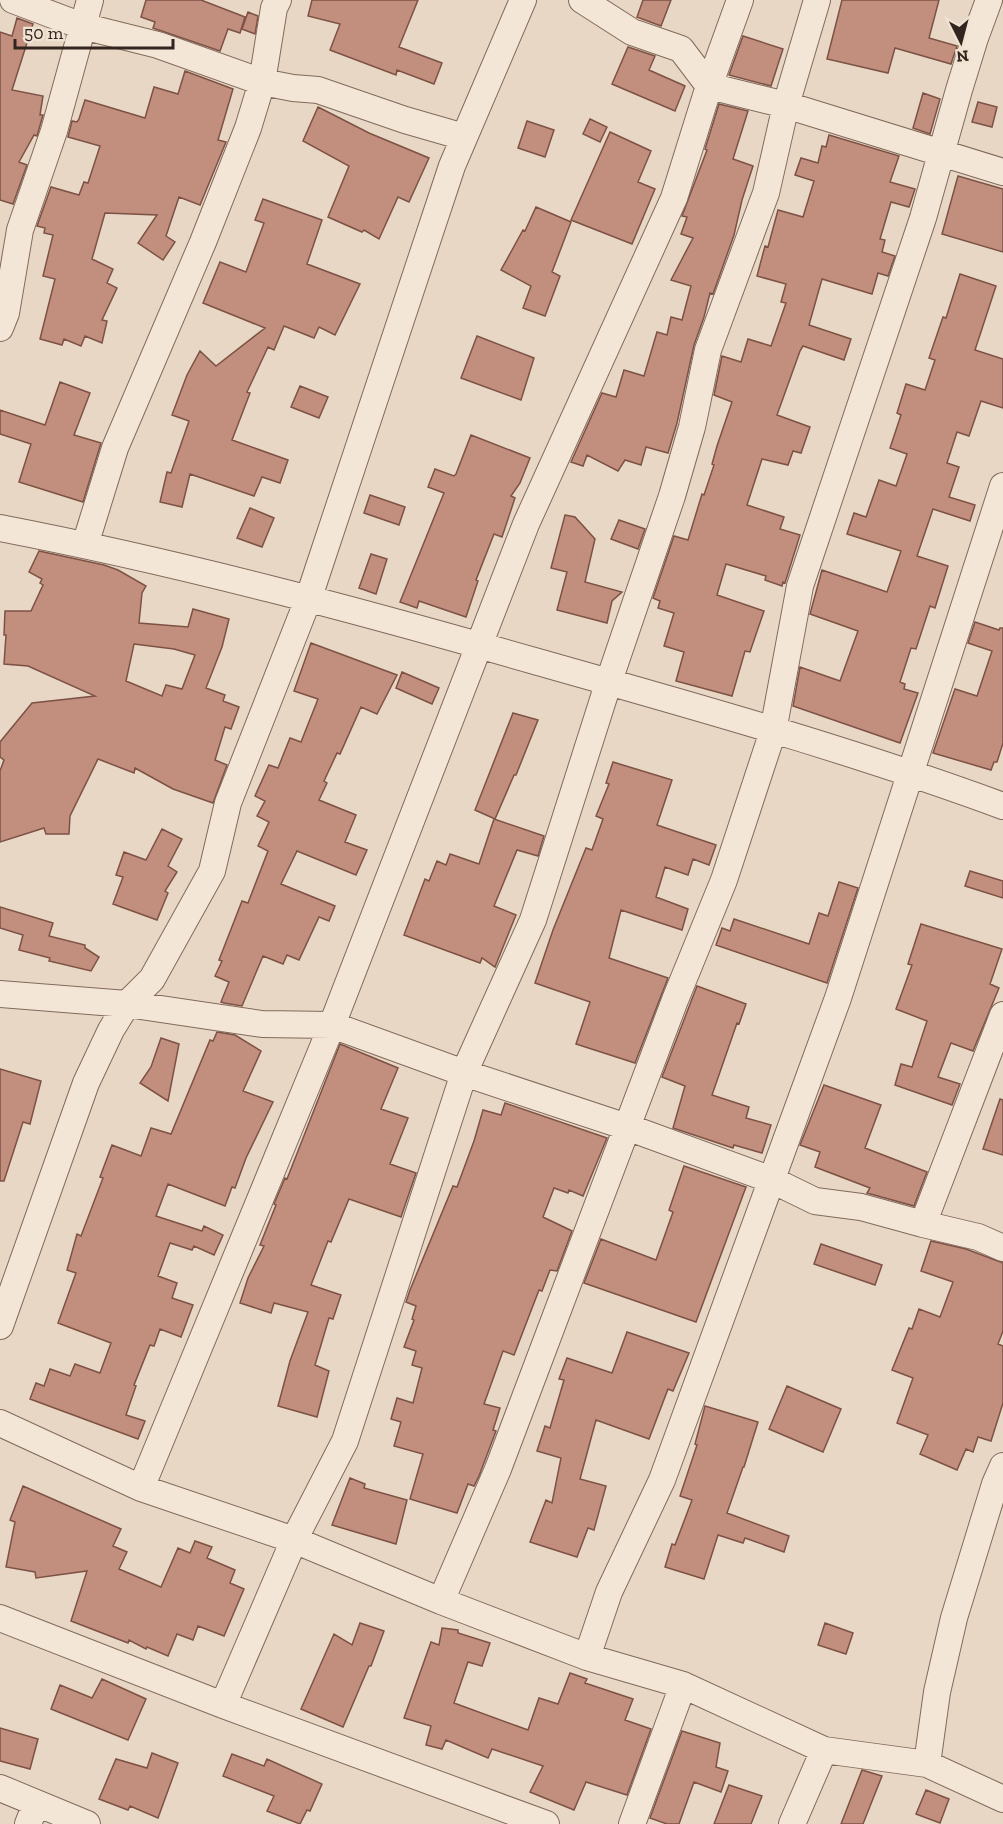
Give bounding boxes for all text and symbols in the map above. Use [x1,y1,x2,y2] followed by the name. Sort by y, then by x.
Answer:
[15,12,172,50] scale bar
[931,12,991,72] north arrow
[24,22,64,44] text: 50 m
[955,46,970,67] text: N

